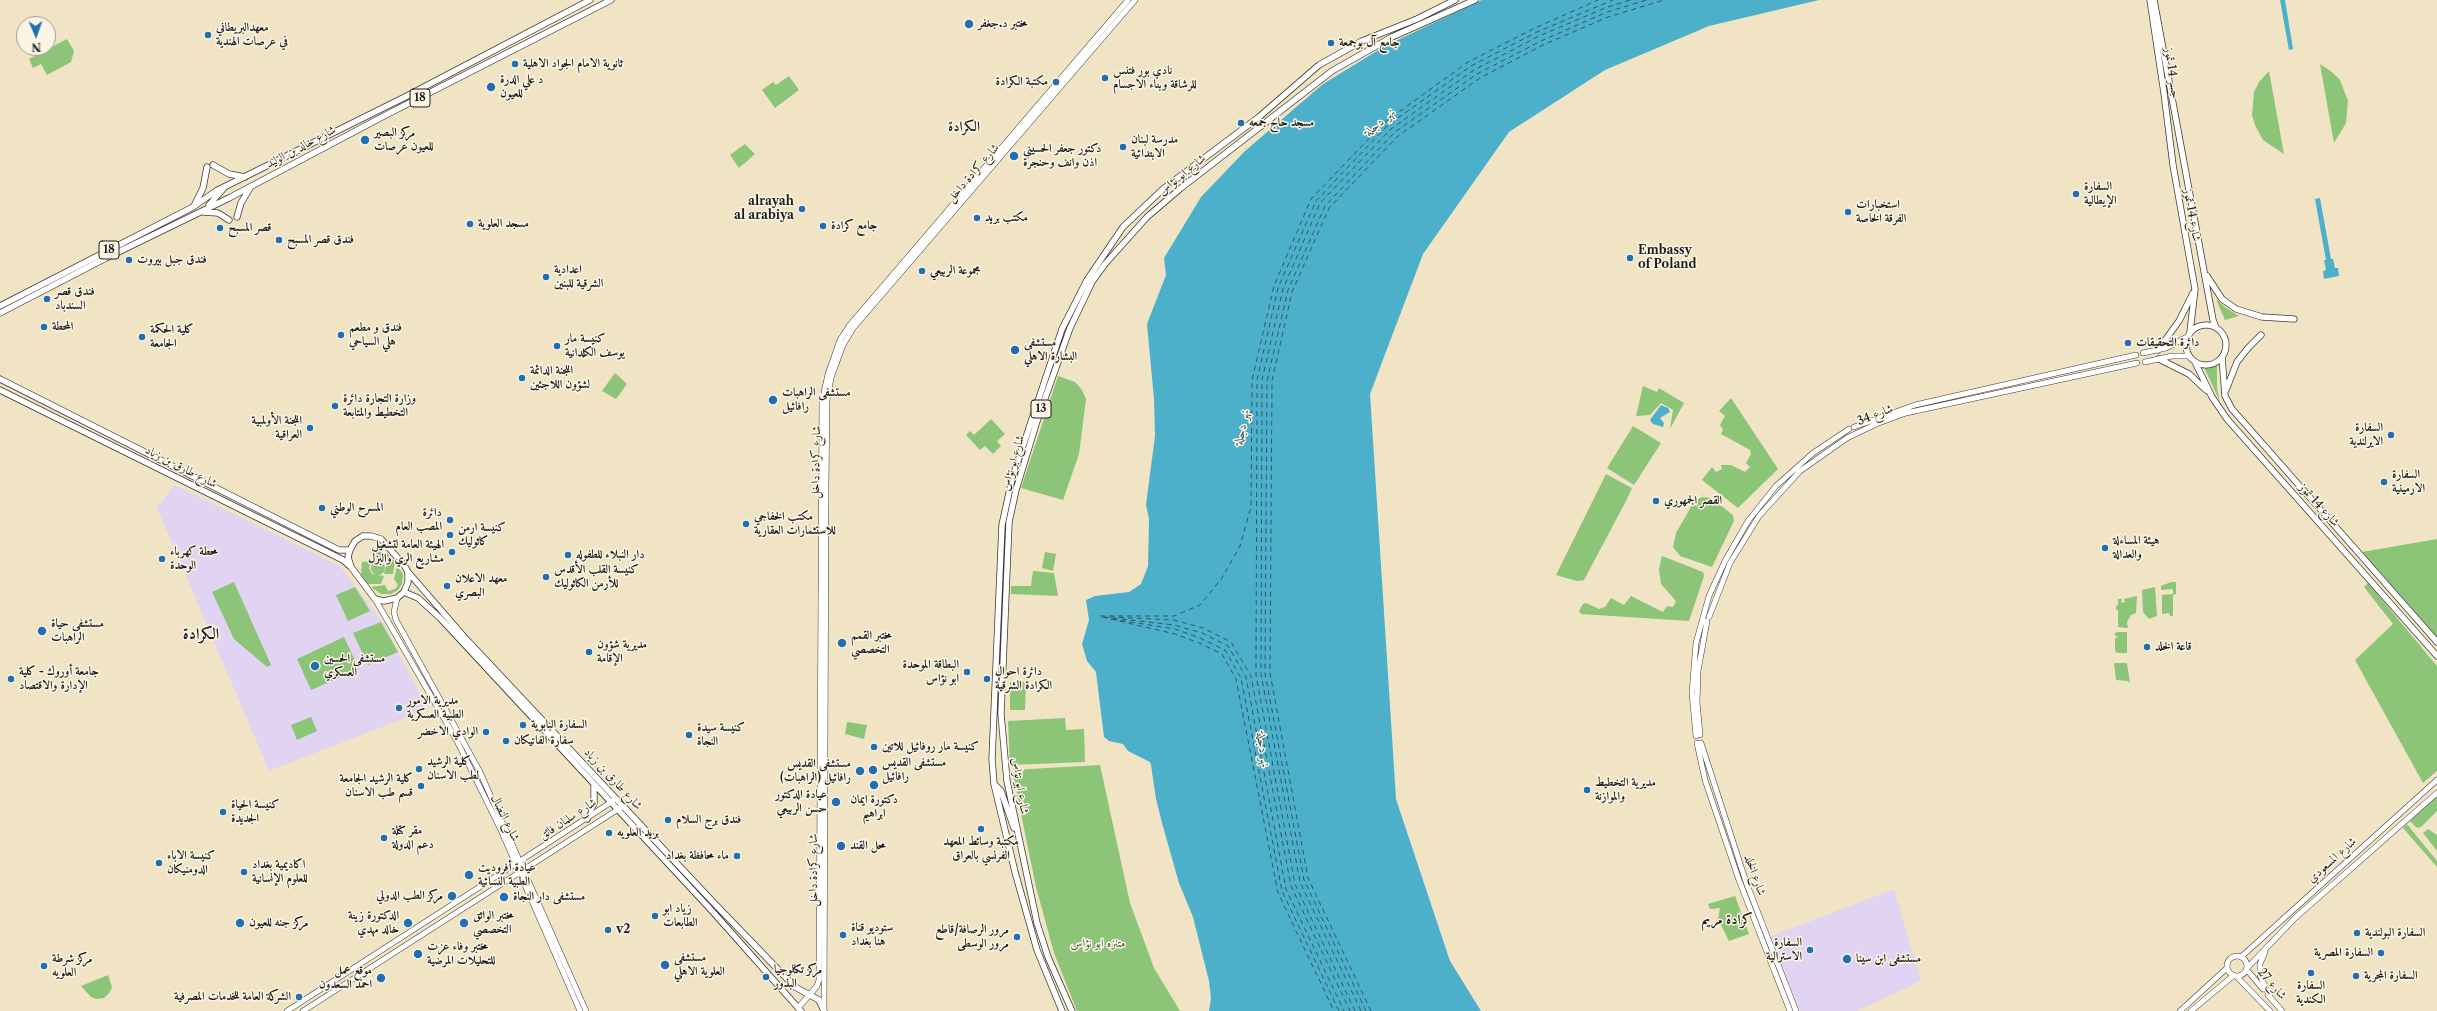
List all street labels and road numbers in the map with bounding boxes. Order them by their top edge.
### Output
street label: جسر 14 تموز [2161,46,2183,100]
road number: 18 [410,89,430,107]
street label: شارع خالد بن الوليد [264,123,338,171]
street label: شارع كرادة داخل [944,141,1002,205]
street label: شارع ابو نؤاس [1155,151,1209,199]
street label: شارع 14 تموز [2180,187,2204,243]
road number: 18 [99,241,119,259]
road number: 13 [1031,400,1051,418]
street label: شارع 34 [1855,401,1895,429]
street label: شارع كرادة داخل [808,425,824,499]
street label: شارع ابو نؤاس [998,434,1028,492]
street label: شارع طارق بن زياد [143,443,219,491]
street label: شارع 14 تموز [2296,480,2342,530]
street label: شارع طارق بن زياد [581,745,645,813]
street label: شارع ابو نؤاس [1008,757,1032,815]
street label: شارع النضال [488,792,522,844]
street label: شارع سلمان فائق [537,795,599,843]
street label: شارع كرادة داخل [807,834,821,906]
street label: شارع المسعودي [2305,834,2359,886]
street label: شارع الخلد [1741,853,1769,897]
street label: شارع 27 [2254,965,2290,1003]

